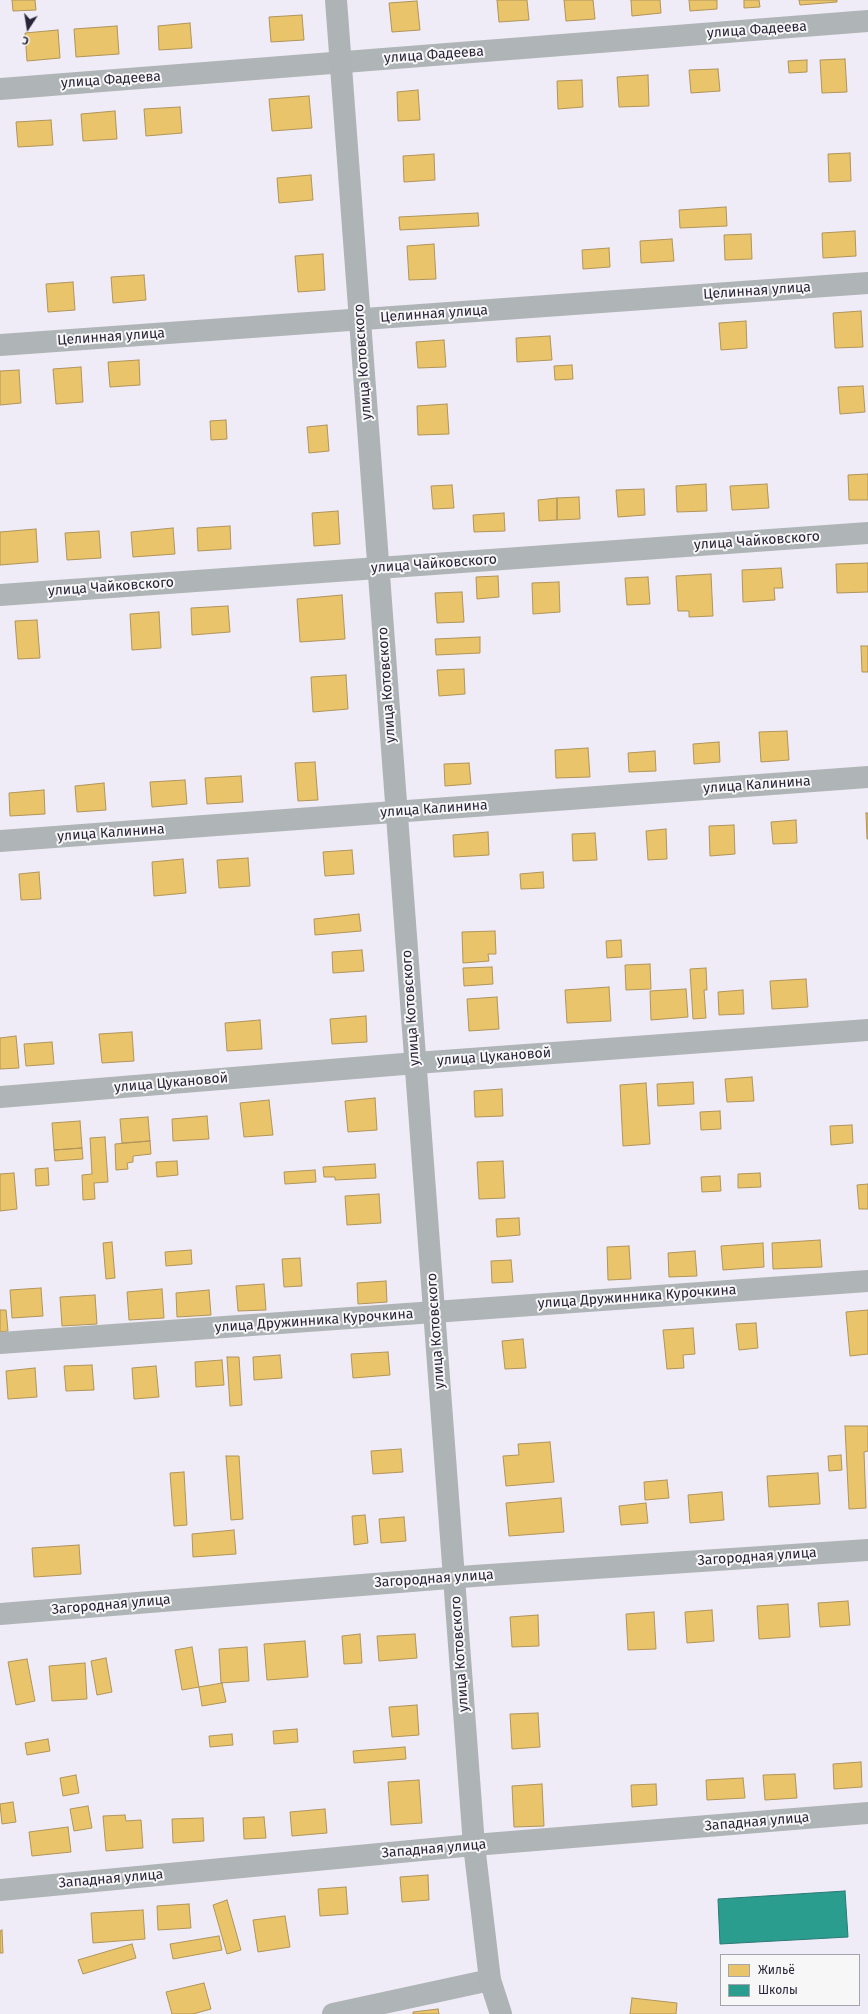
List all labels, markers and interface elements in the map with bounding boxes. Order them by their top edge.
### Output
north arrow [8,8,48,48]
street label: улица Фадеева [706,18,808,42]
text: С [21,33,30,47]
street label: улица Фадеева [383,43,485,67]
street label: улица Фадеева [60,68,162,92]
street label: Целинная улица [703,279,811,303]
street label: Целинная улица [380,302,488,326]
street label: улица Котовского [351,303,375,421]
street label: Целинная улица [57,325,165,349]
street label: улица Чайковского [693,528,821,554]
street label: улица Чайковского [370,551,498,577]
street label: улица Чайковского [47,574,175,600]
street label: улица Котовского [375,626,399,744]
street label: улица Калинина [703,773,811,797]
street label: улица Калинина [380,797,488,821]
street label: улица Калинина [57,821,165,845]
street label: улица Котовского [399,949,423,1067]
street label: улица Цукановой [436,1045,552,1069]
street label: улица Цукановой [113,1070,229,1096]
street label: улица Котовского [424,1272,448,1390]
street label: улица Дружинника Курочкина [537,1282,737,1312]
street label: улица Дружинника Курочкина [214,1306,414,1336]
street label: Загородная улица [697,1544,817,1570]
street label: Загородная улица [374,1566,494,1592]
street label: Загородная улица [51,1591,171,1619]
street label: улица Котовского [448,1595,472,1713]
street label: Западная улица [704,1809,810,1835]
street label: Западная улица [381,1836,487,1862]
street label: Западная улица [58,1866,164,1892]
legend [720,1954,860,2006]
text: Жильё [758,1963,795,1977]
text: Школы [758,1983,798,1997]

